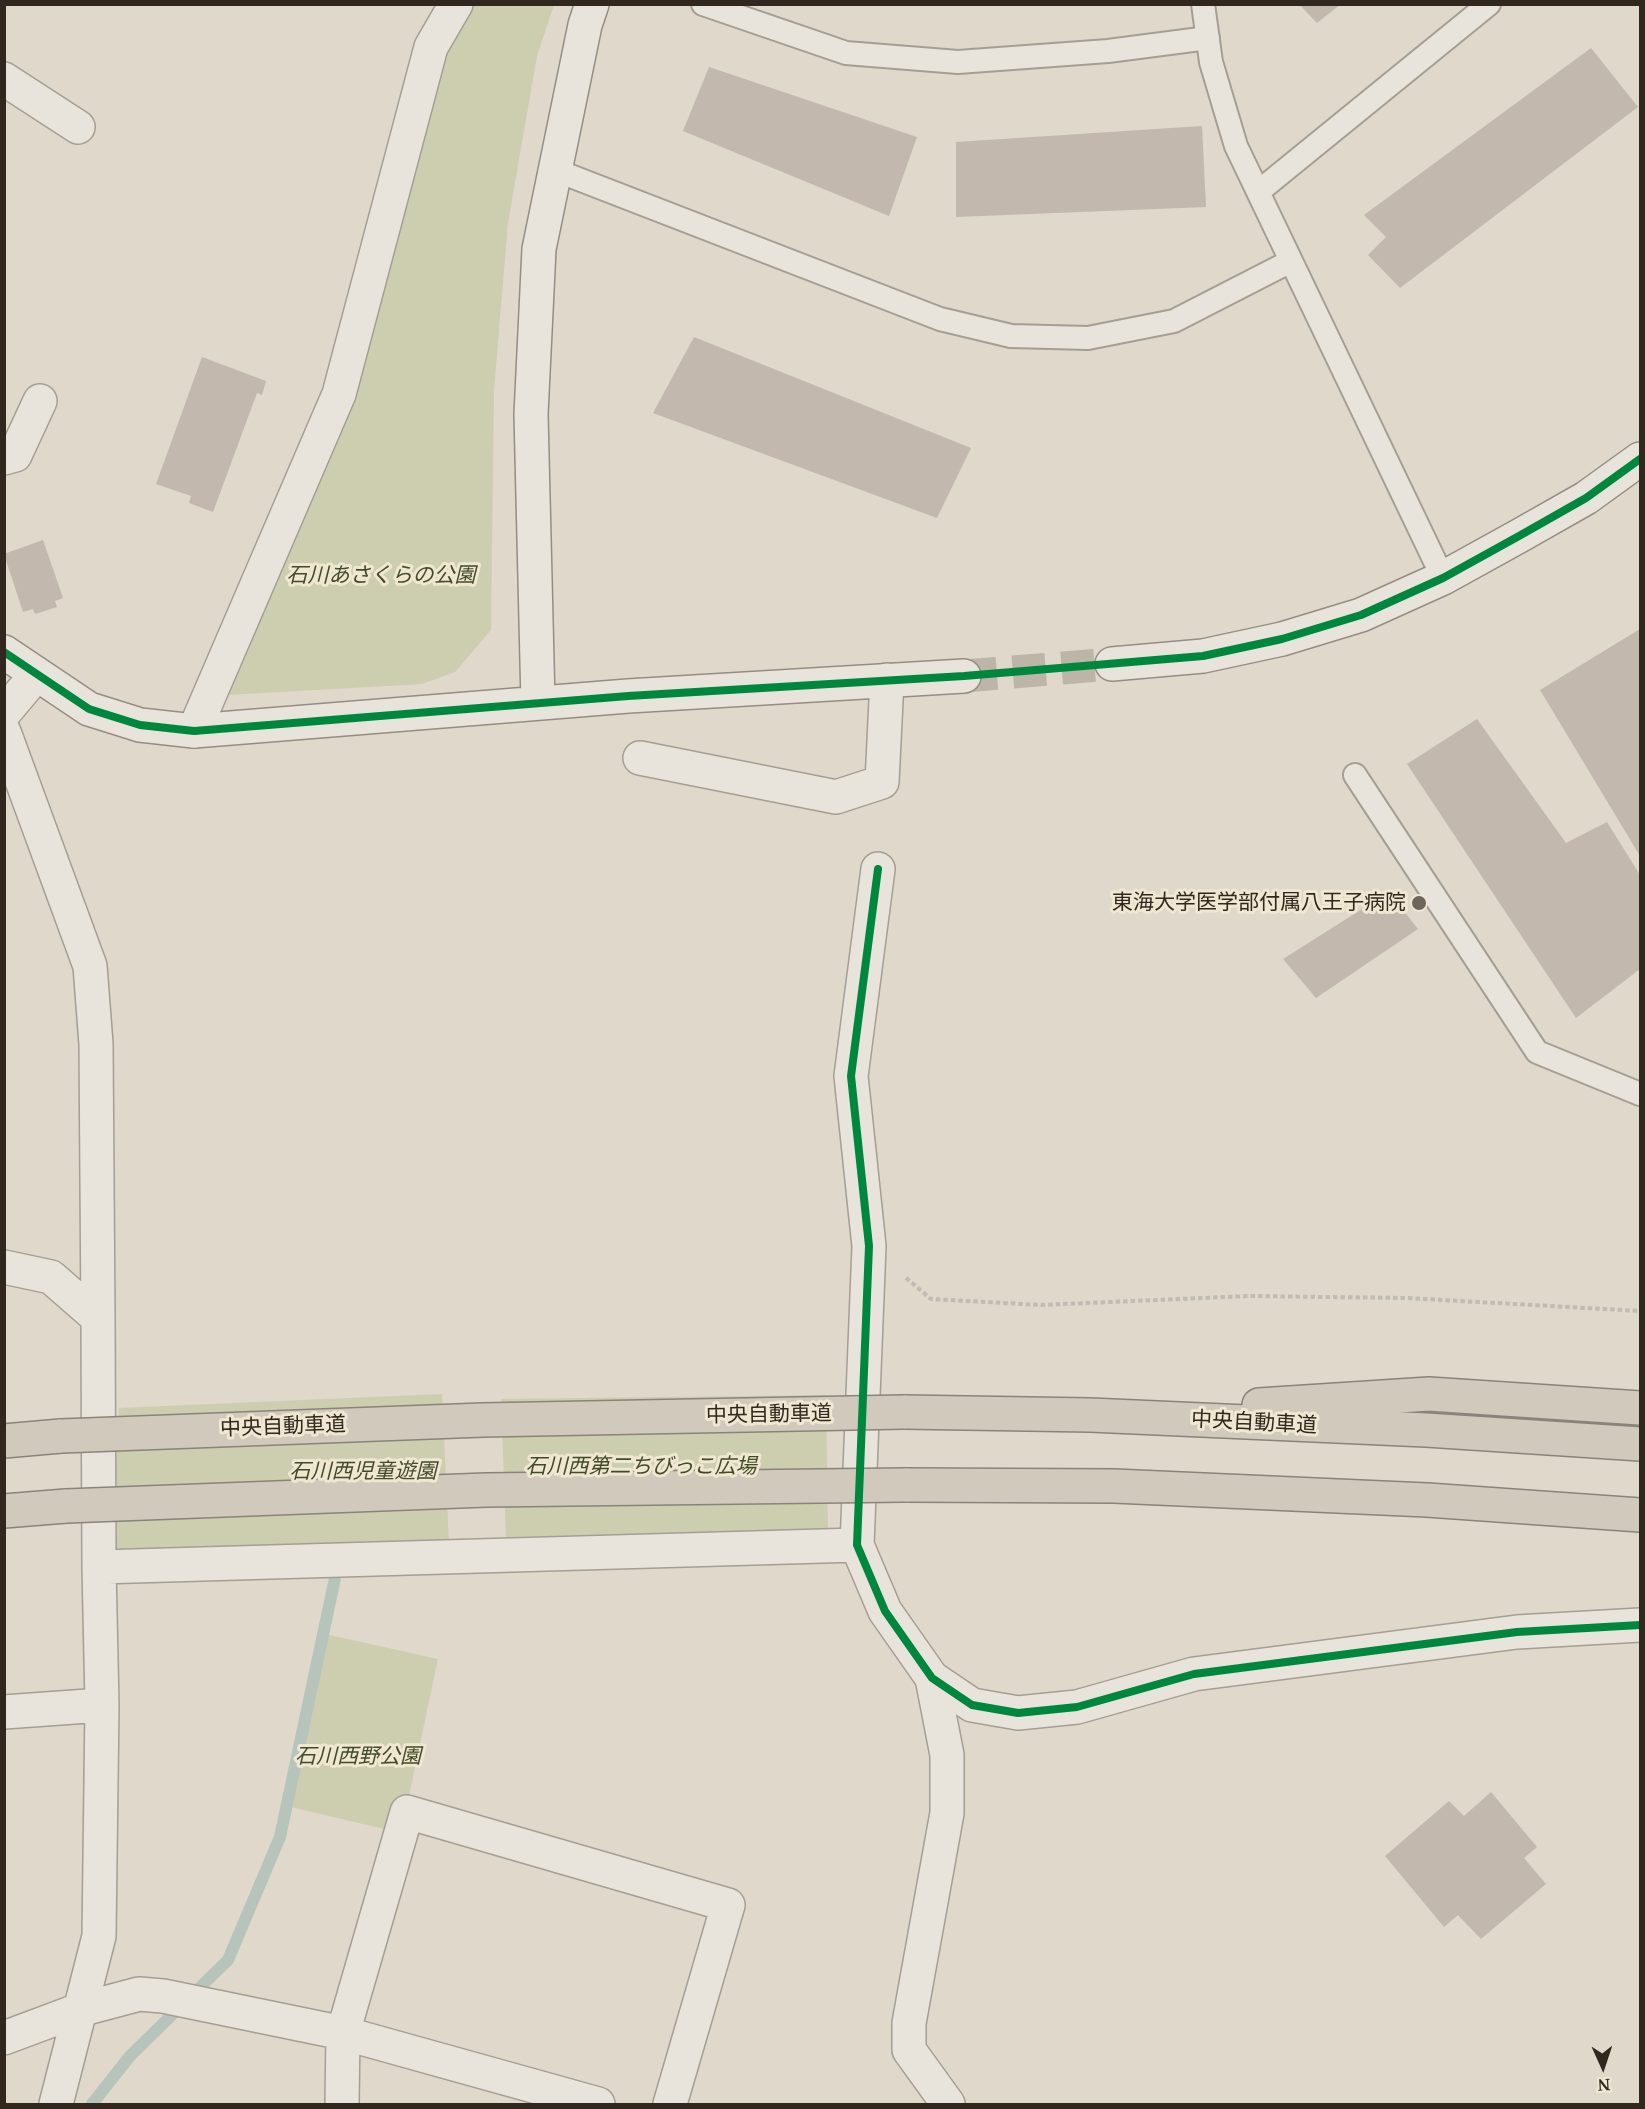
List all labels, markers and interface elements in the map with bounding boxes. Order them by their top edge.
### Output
park label: 石川あさくらの公園 [287,563,475,589]
place label: 東海大学医学部付属八王子病院 [1112,890,1406,916]
marker: 東海大学医学部付属八王子病院 [1410,894,1428,912]
street label: 中央自動車道 [706,1401,832,1429]
street label: 中央自動車道 [1190,1407,1318,1439]
street label: 中央自動車道 [220,1412,346,1442]
park label: 石川西第二ちびっこ広場 [526,1454,756,1480]
park label: 石川西児童遊園 [290,1459,436,1485]
park label: 石川西野公園 [295,1744,421,1770]
north arrow [1573,2037,1633,2097]
text: N [1597,2074,1611,2096]

